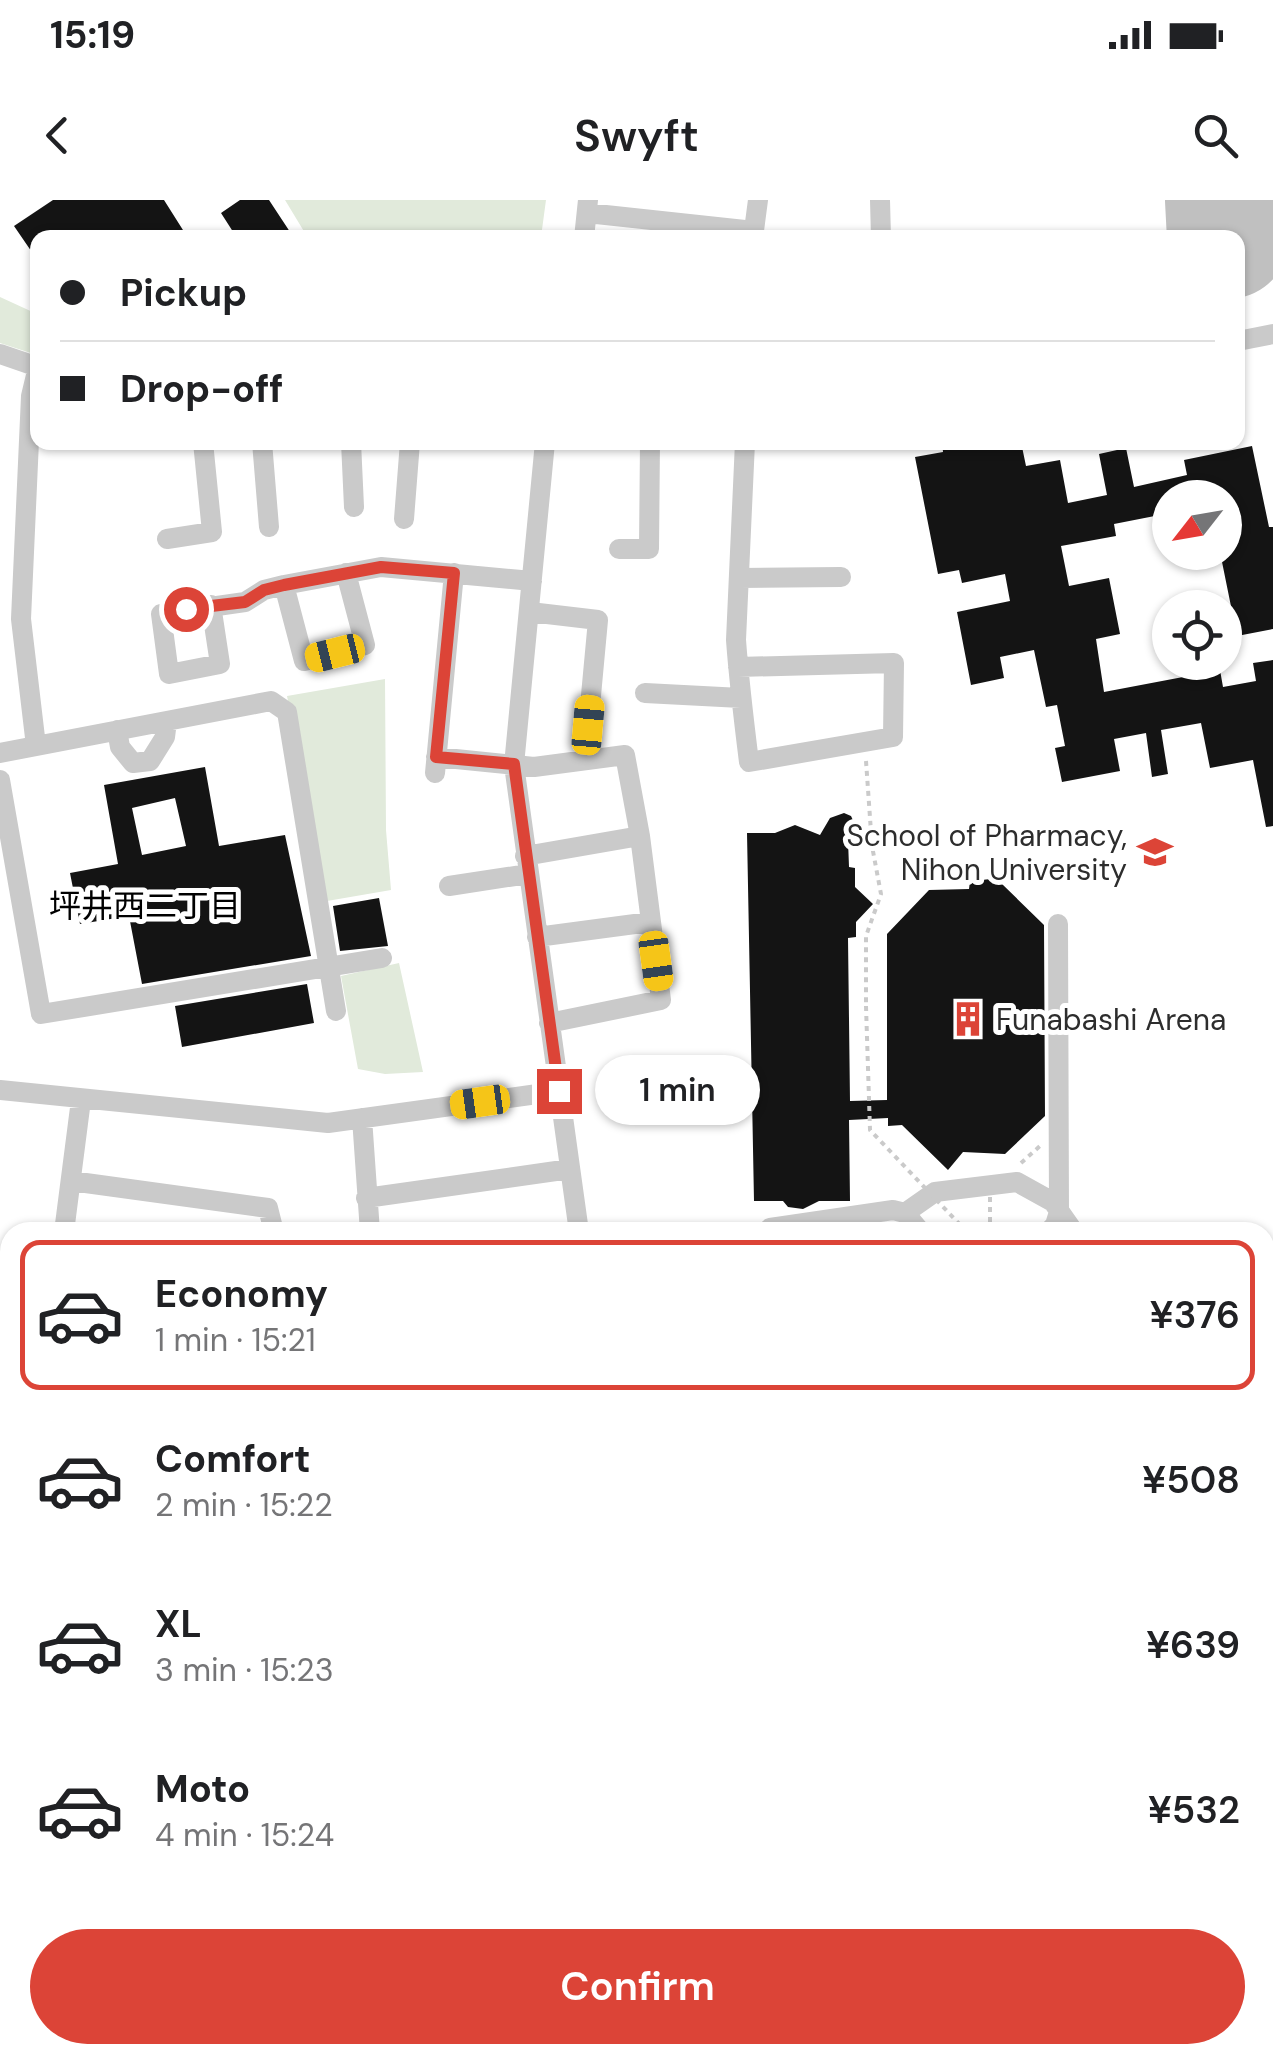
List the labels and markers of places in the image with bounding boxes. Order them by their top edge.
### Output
place label: School of Pharmacy, Nihon University [846,816,1127,889]
school or university icon: School of Pharmacy, Nihon University [1136,833,1174,871]
building icon: Funabashi Arena [949,1000,987,1038]
place label: Funabashi Arena [996,1000,1226,1039]

